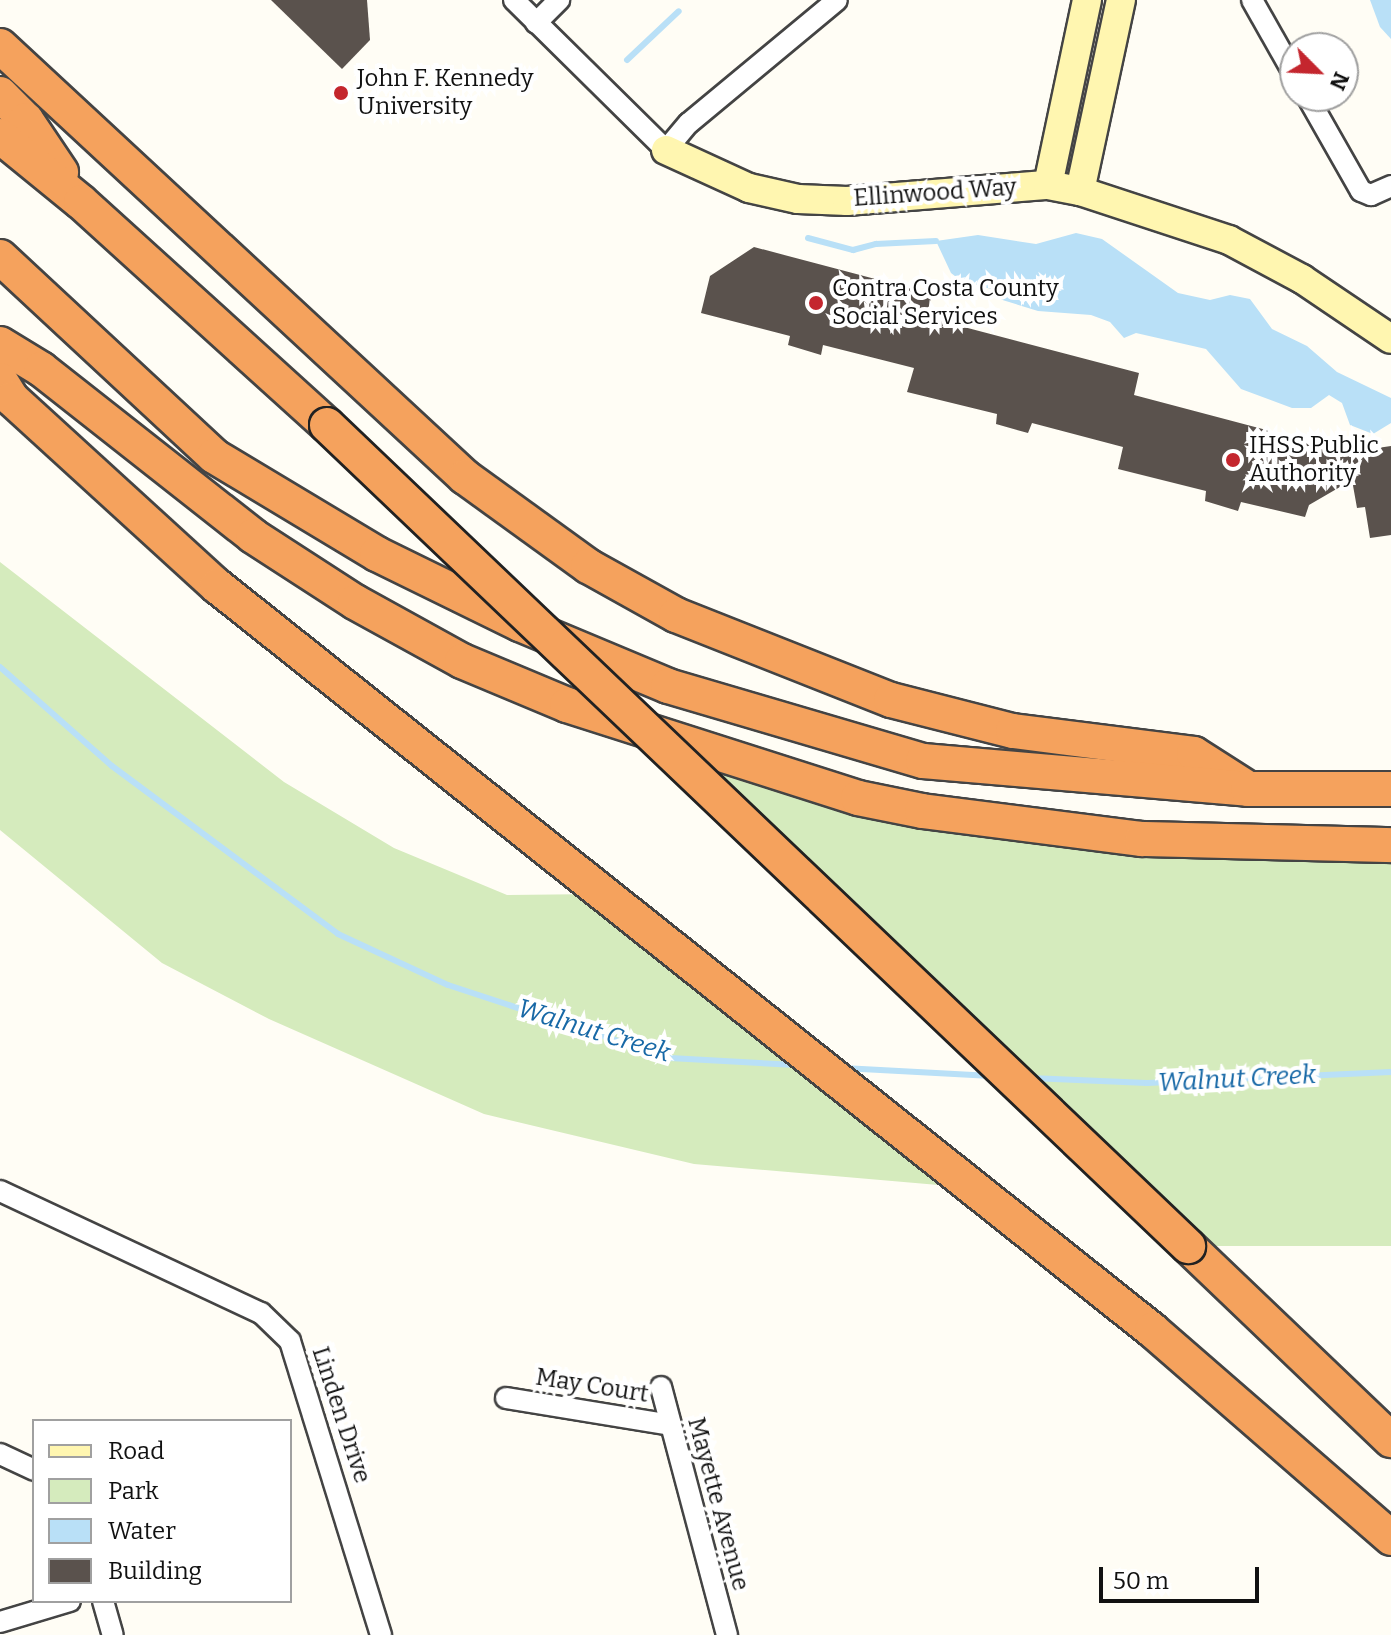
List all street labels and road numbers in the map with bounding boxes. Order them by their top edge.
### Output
street label: Ellinwood Way [852,173,1018,213]
street label: Linden Drive [305,1343,377,1487]
street label: May Court [534,1363,650,1409]
street label: Mayette Avenue [681,1414,755,1594]

